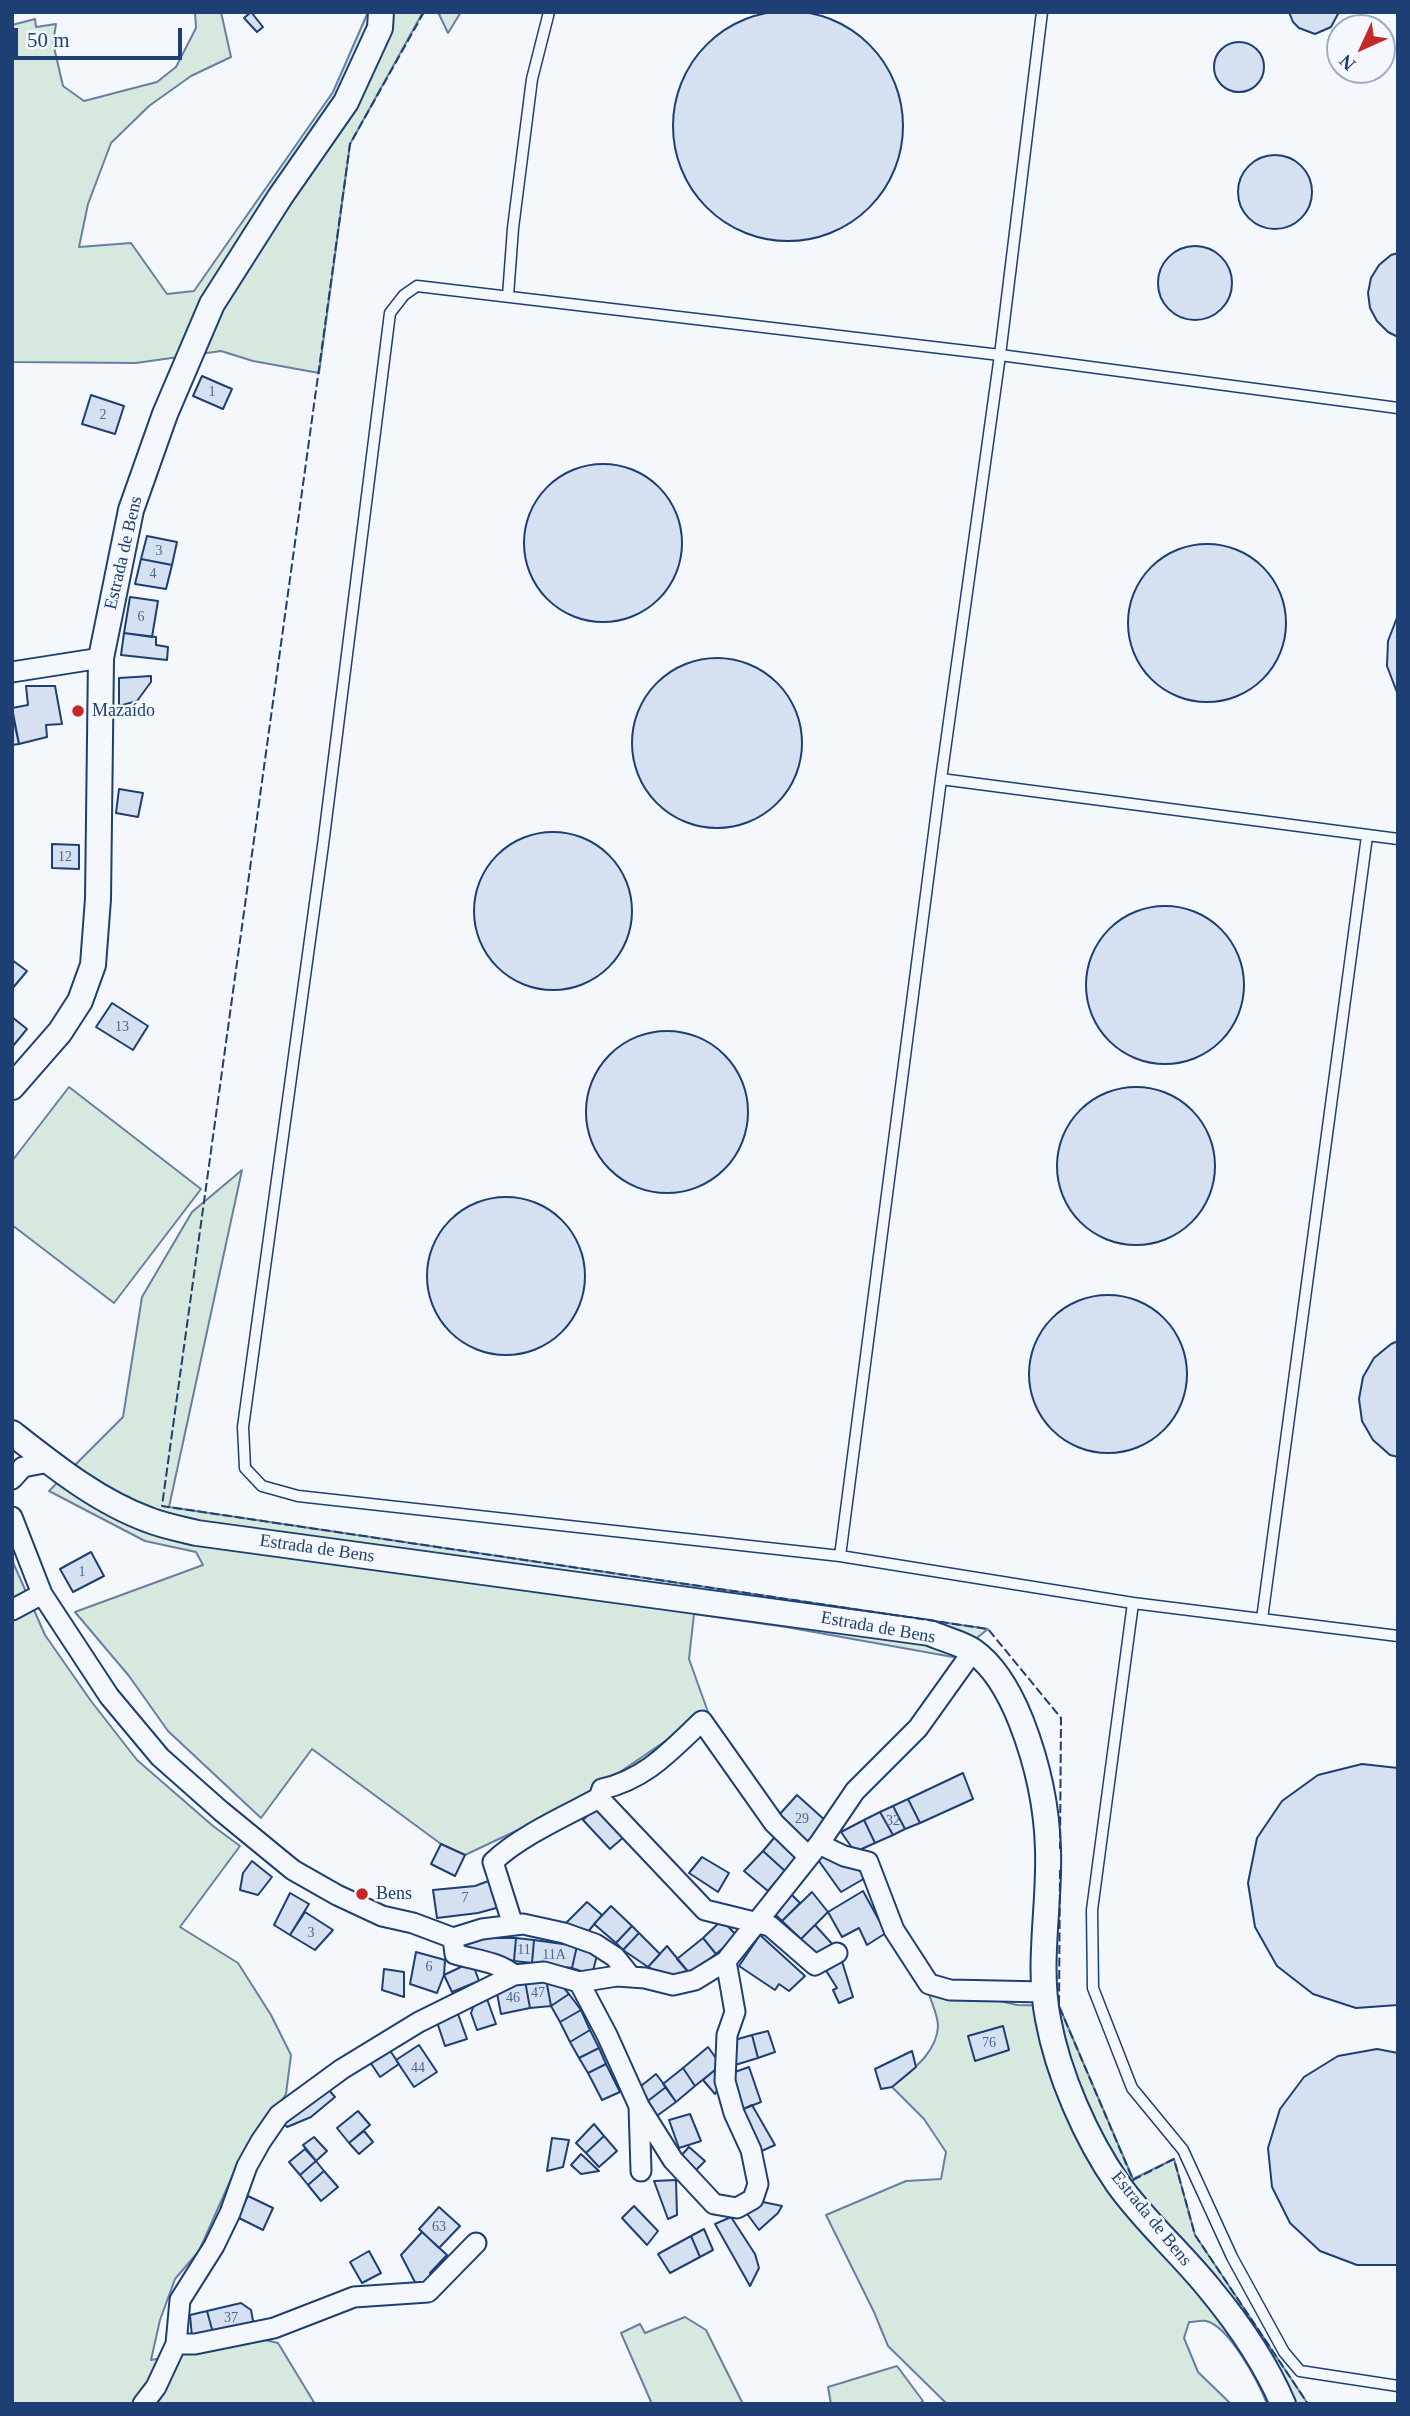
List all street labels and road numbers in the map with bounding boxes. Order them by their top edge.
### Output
street label: Estrada de Bens [100,494,148,612]
street label: Estrada de Bens [258,1530,376,1568]
street label: Estrada de Bens [819,1607,937,1649]
street label: Estrada de Bens [1106,2167,1196,2271]

